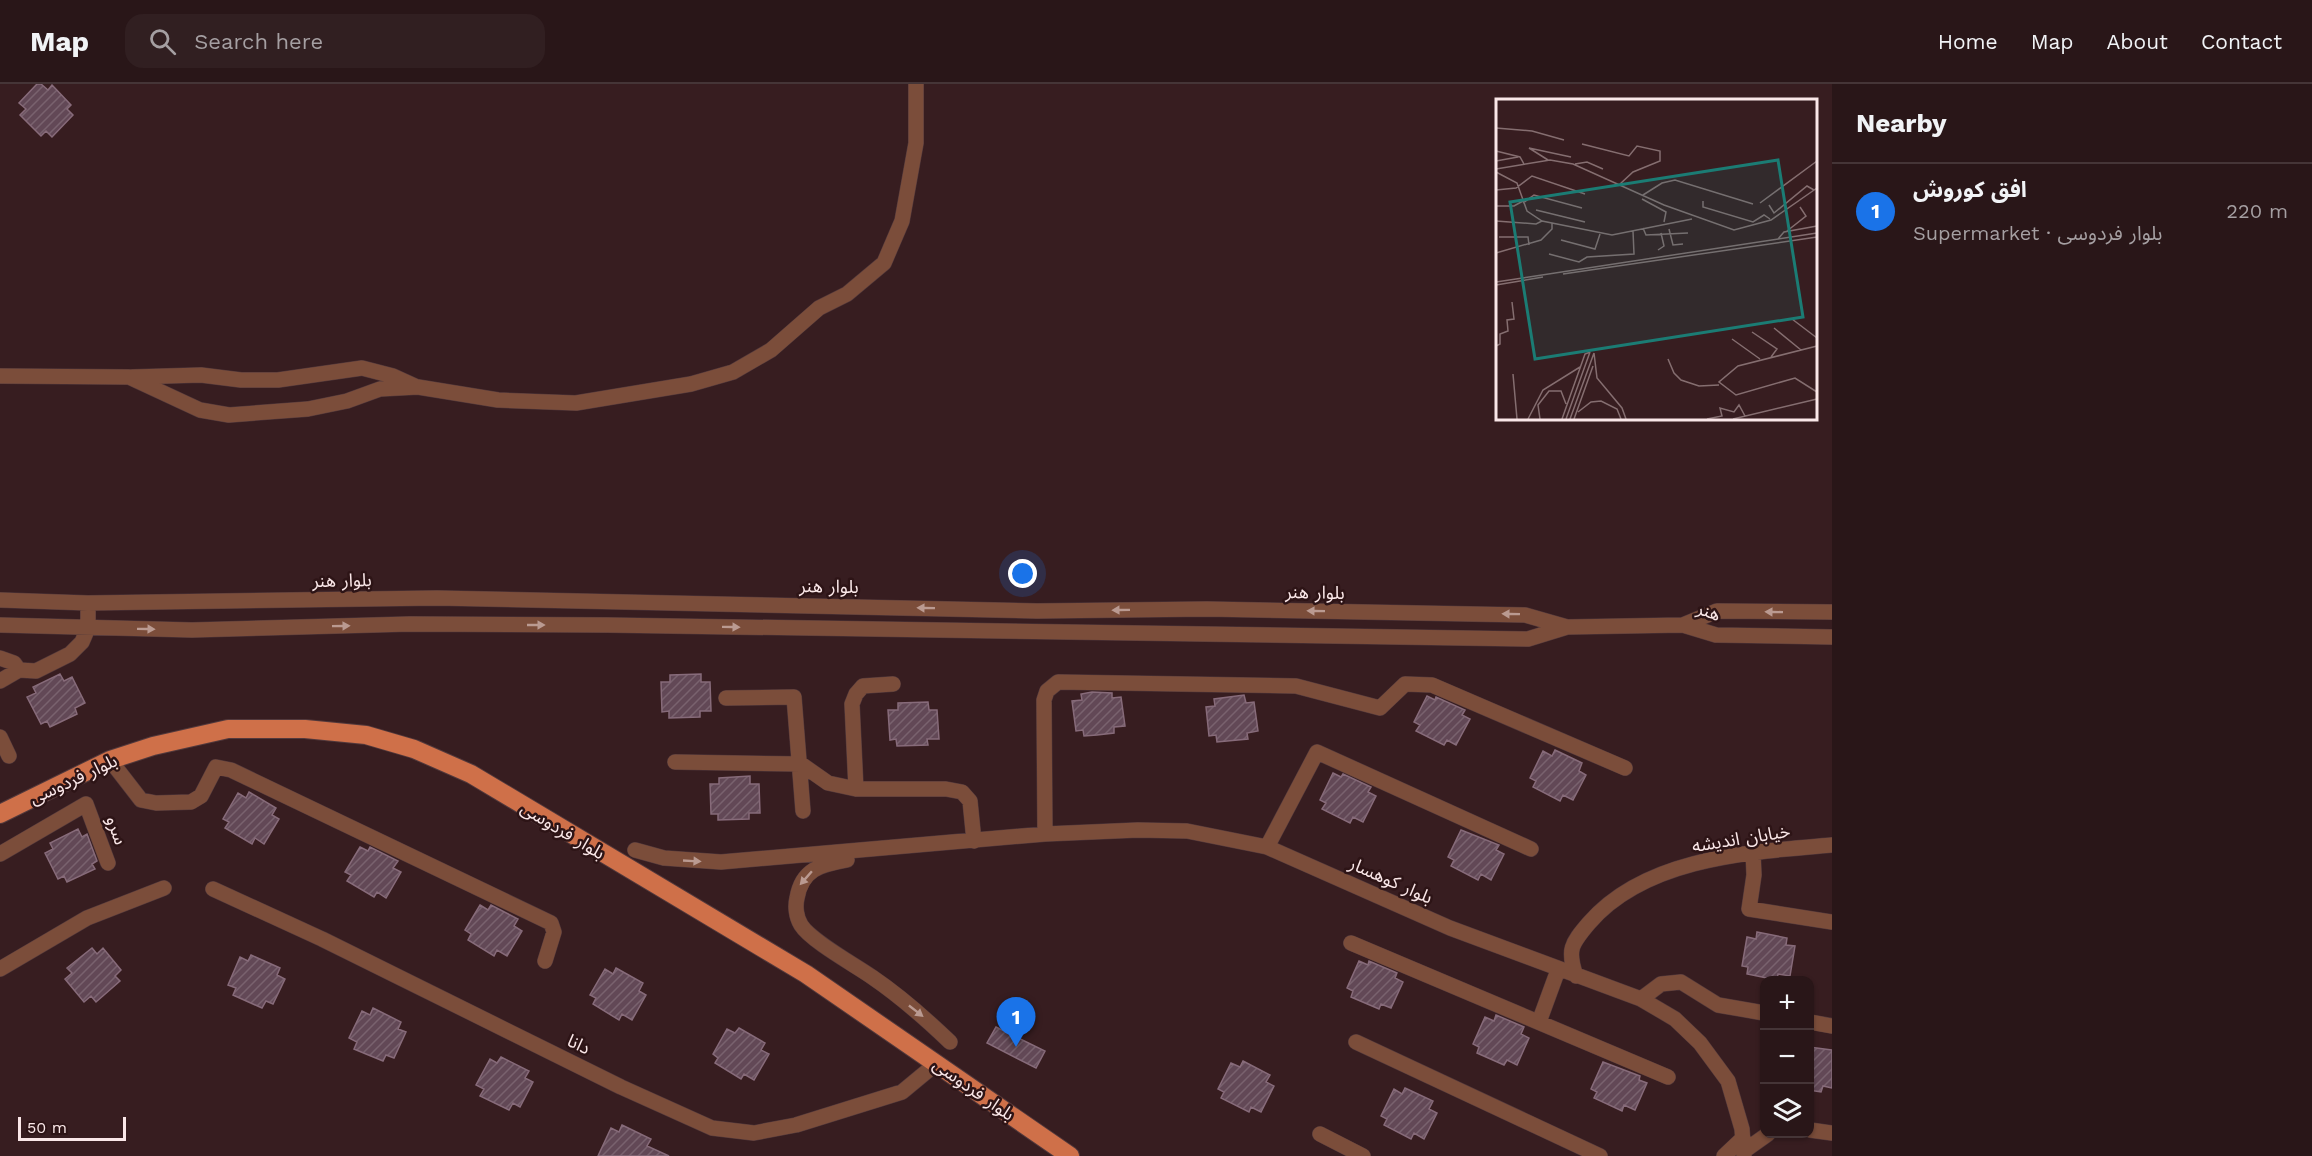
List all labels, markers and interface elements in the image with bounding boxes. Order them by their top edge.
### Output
search box [125,14,545,68]
text: Map [30,25,89,58]
icon: search [146,25,179,58]
text: Search here [194,29,323,54]
text: Home [1938,29,1998,54]
text: Map [2031,29,2074,54]
text: About [2107,29,2168,54]
text: Contact [2201,29,2282,54]
inset map [1496,99,1817,420]
text: Nearby [1856,108,1947,138]
text: افق کوروش [1913,177,2027,202]
text: 1 [1871,199,1880,223]
text: 220 m [2226,199,2288,223]
text: Supermarket · بلوار فردوسی [1913,221,2163,245]
your location [1008,559,1037,588]
street label: بلوار هنر [311,569,372,592]
street label: بلوار هنر [798,575,859,598]
street label: بلوار هنر [1284,581,1345,604]
street label: هنر [1693,597,1724,626]
one-way arrow [916,603,935,613]
one-way arrow [1111,605,1130,615]
one-way arrow [1306,606,1325,616]
one-way arrow [1764,607,1783,616]
one-way arrow [1501,610,1520,619]
one-way arrow [527,620,546,630]
one-way arrow [332,621,351,631]
one-way arrow [722,622,741,632]
one-way arrow [137,624,156,634]
street label: بلوار فردوسی [26,750,121,809]
street label: بلوار فردوسی [517,797,609,864]
street label: سرو [101,813,132,848]
street label: خیابان اندیشه [1690,820,1792,857]
street label: بلوار کوهسار [1345,852,1436,909]
one-way arrow [683,856,702,865]
one-way arrow [799,870,812,886]
map controls [1760,976,1814,1138]
button: + [1760,976,1814,1030]
pin: 1 [996,998,1036,1047]
one-way arrow [908,1005,924,1018]
street label: دانا [564,1030,594,1058]
button: − [1760,1030,1814,1084]
street label: بلوار فردوسی [929,1053,1019,1125]
button: layers [1760,1084,1814,1138]
scale bar [18,1114,126,1142]
text: 50 m [27,1118,67,1137]

